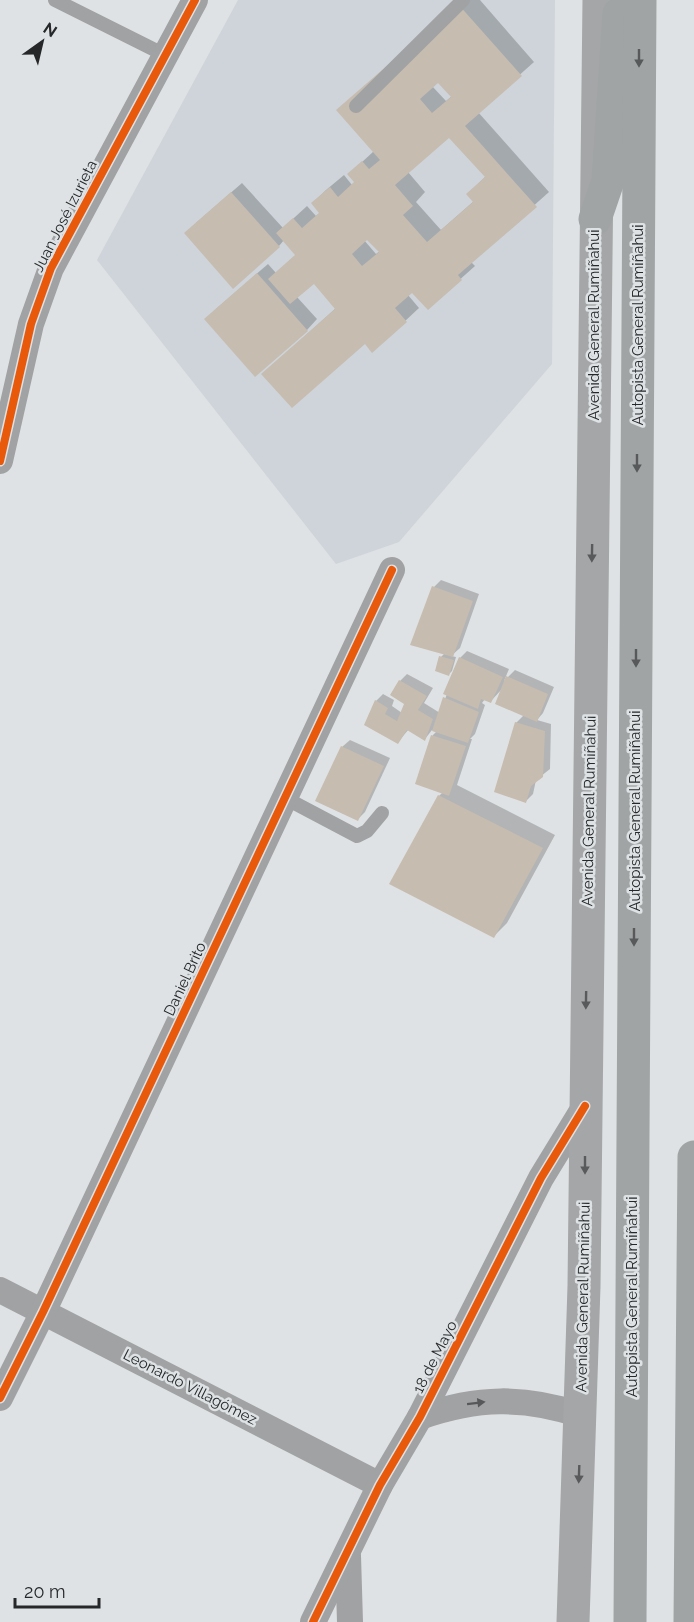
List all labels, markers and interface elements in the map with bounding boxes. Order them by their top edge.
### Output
north arrow [12,12,72,72]
text: N [40,19,60,41]
one-way arrow [634,49,644,68]
street label: Juan José Izurieta [29,157,101,275]
street label: Autopista General Rumiñahui [629,225,647,425]
street label: Avenida General Rumiñahui [585,230,603,420]
one-way arrow [632,454,642,473]
one-way arrow [587,543,597,562]
one-way arrow [631,649,641,668]
street label: Autopista General Rumiñahui [626,711,644,911]
street label: Avenida General Rumiñahui [578,715,600,907]
one-way arrow [629,928,639,947]
street label: Daniel Brito [160,939,210,1019]
one-way arrow [582,990,591,1009]
one-way arrow [580,1155,590,1174]
street label: Autopista General Rumiñahui [623,1197,641,1397]
street label: Avenida General Rumiñahui [572,1201,594,1393]
street label: 18 de Mayo [409,1318,461,1396]
street label: Leonardo Villagómez [120,1345,260,1429]
one-way arrow [467,1398,486,1408]
one-way arrow [574,1464,584,1483]
scale bar [15,1571,99,1609]
text: 20 m [24,1581,66,1602]

